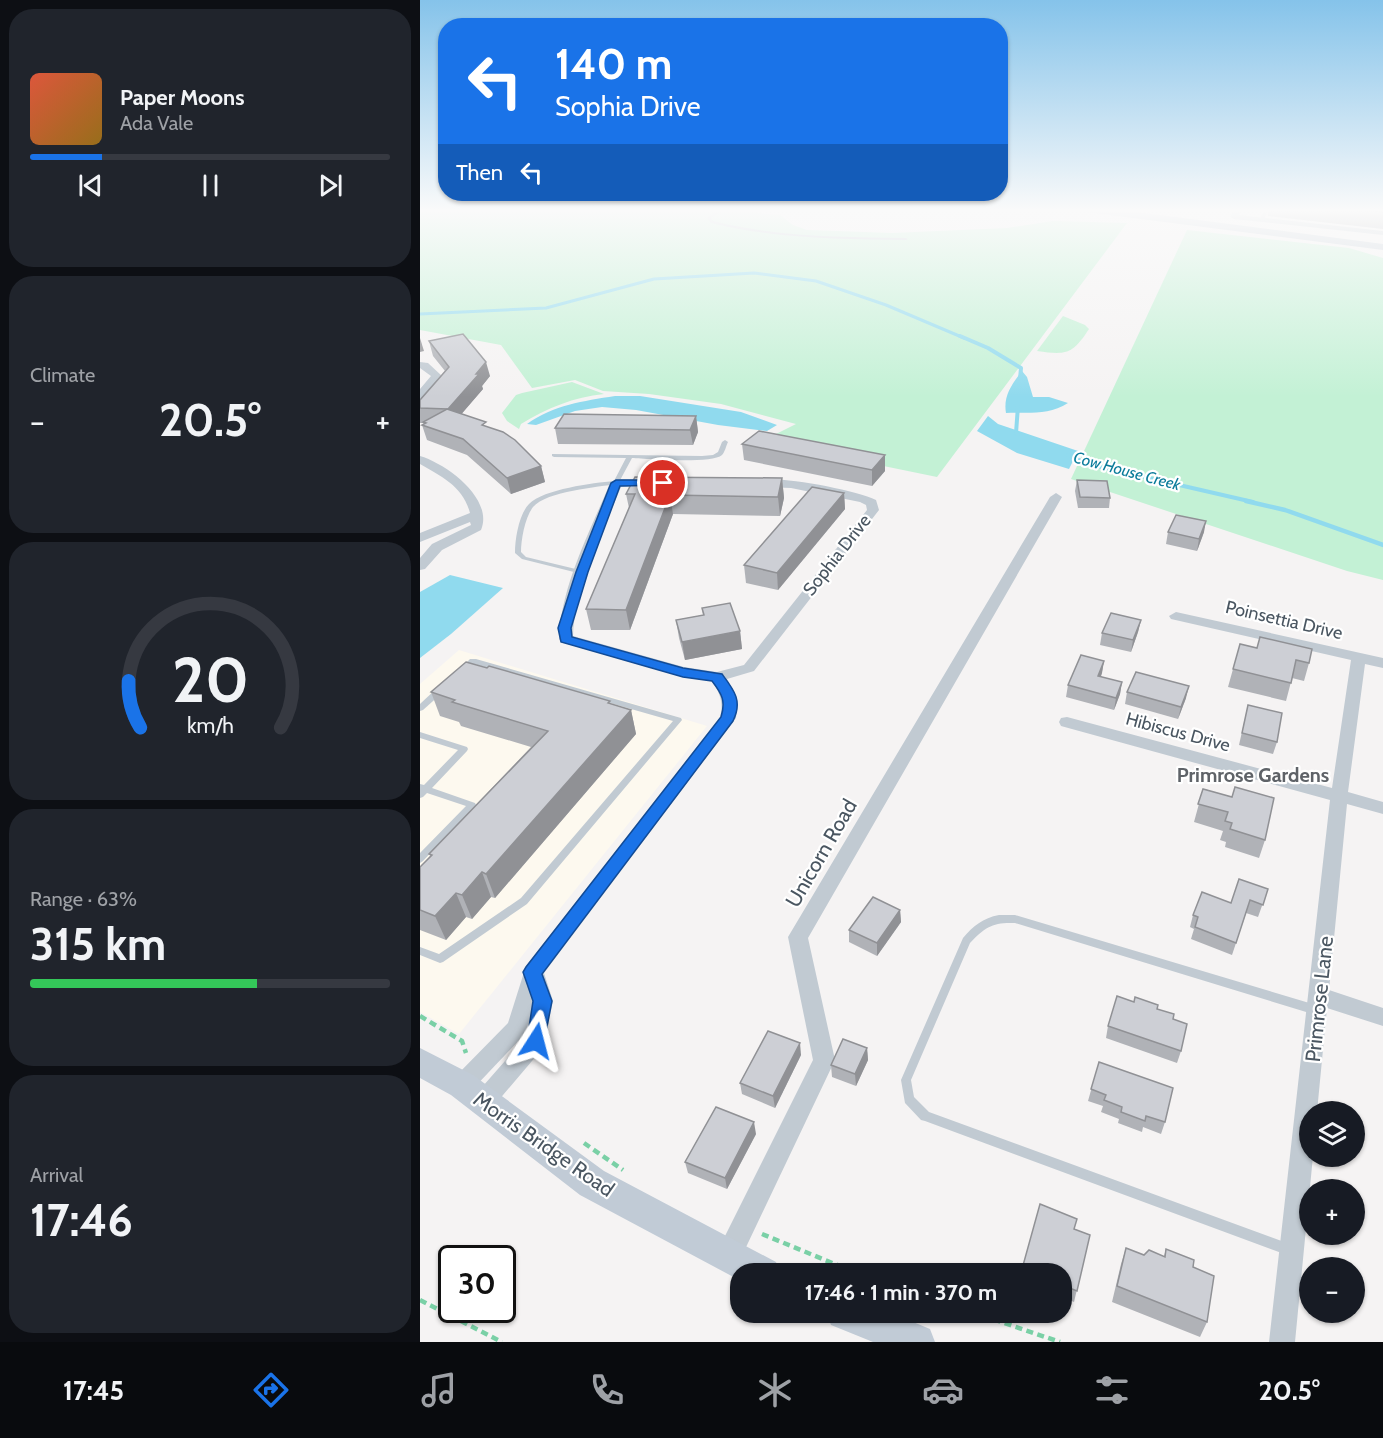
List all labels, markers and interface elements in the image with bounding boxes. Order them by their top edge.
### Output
text: 140 m [555,38,672,90]
icon: left [456,42,534,120]
text: Paper Moons [120,84,244,111]
text: Sophia Drive [555,90,701,123]
text: Ada Vale [120,111,193,135]
icon: left [515,156,548,189]
text: Then [456,159,503,186]
icon: previous [74,169,107,202]
icon: pause [194,169,227,202]
icon: next [314,169,347,202]
text: Climate [30,363,95,387]
text: 20.5° [159,393,261,447]
text: − [30,401,45,441]
text: + [375,401,390,441]
water label: Cow House Creek [1071,448,1184,495]
pin [637,457,688,508]
icon: arrive [646,466,679,499]
street label: Sophia Drive [798,510,876,600]
street label: Poinsettia Drive [1223,596,1345,644]
text: 20 [171,642,249,718]
street label: Hibiscus Drive [1123,708,1233,756]
text: km/h [187,712,233,738]
district label: Primrose Gardens [1177,763,1329,787]
street label: Unicorn Road [780,795,862,911]
text: Range · 63% [30,887,137,911]
text: 315 km [30,917,166,971]
street label: Primrose Lane [1300,935,1338,1063]
position arrow [504,1009,568,1073]
street label: Morris Bridge Road [469,1086,619,1202]
map controls [1299,1101,1365,1323]
button: layers [1299,1101,1365,1167]
text: Arrival [30,1163,83,1187]
button: + [1299,1179,1365,1245]
text: 17:46 [30,1193,133,1247]
speed limit sign: 30 [438,1245,516,1323]
button: − [1299,1257,1365,1323]
text: 17:46 · 1 min · 370 m [805,1279,997,1306]
icon: directions [250,1369,292,1411]
icon: music [418,1369,460,1411]
icon: phone [586,1369,628,1411]
icon: climate [754,1369,796,1411]
icon: car [922,1369,964,1411]
icon: filters [1091,1369,1133,1411]
text: 17:45 [63,1374,124,1407]
text: 20.5° [1259,1374,1320,1407]

